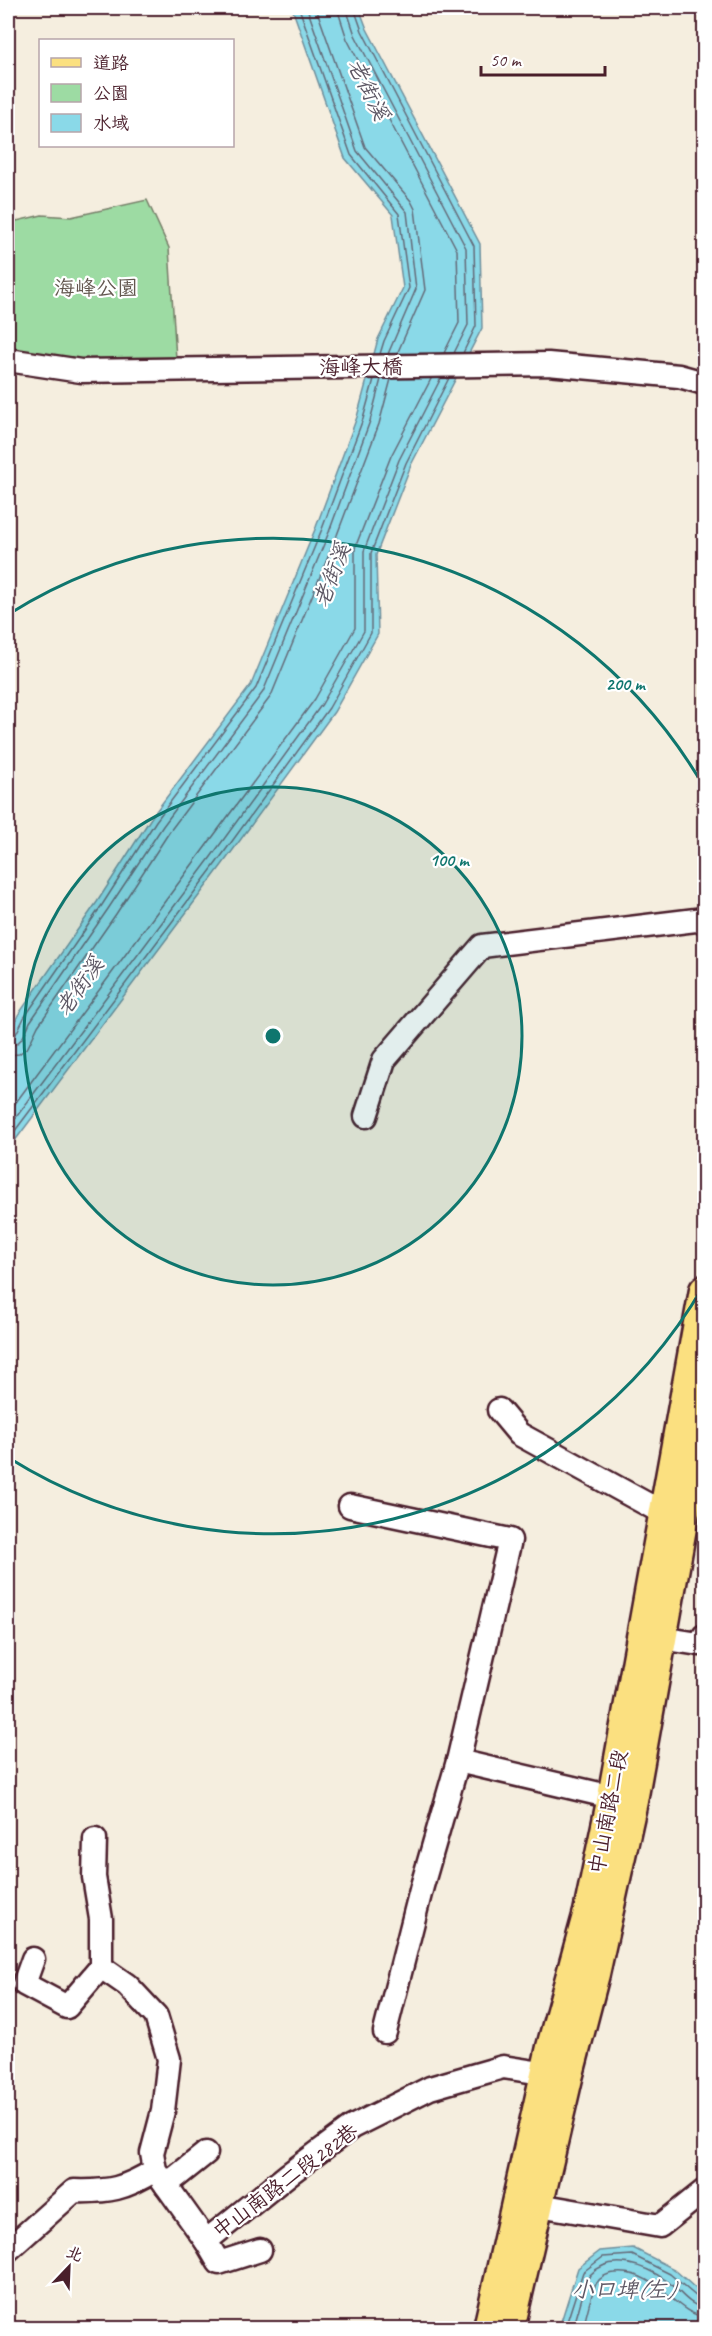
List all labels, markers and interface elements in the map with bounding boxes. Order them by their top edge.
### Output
legend [39,39,234,147]
scale bar [481,39,606,77]
text: 50 m [490,49,523,71]
text: 道路 [93,52,129,74]
water label: 老街溪 [341,54,396,126]
text: 公園 [93,82,129,104]
text: 水域 [93,112,129,134]
park label: 海峰公園 [54,275,138,301]
street label: 海峰大橋 [319,353,403,381]
water label: 老街溪 [307,539,357,611]
text: 200 m [606,673,646,695]
text: 100 m [430,849,470,871]
water label: 老街溪 [49,951,111,1022]
centre of rings [263,1026,283,1046]
street label: 中山南路二段 [583,1748,633,1876]
street label: 中山南路二段282巷 [207,2118,363,2244]
north arrow [39,2237,99,2297]
text: 北 [63,2242,86,2266]
water label: 小口埤(左) [572,2276,679,2304]

